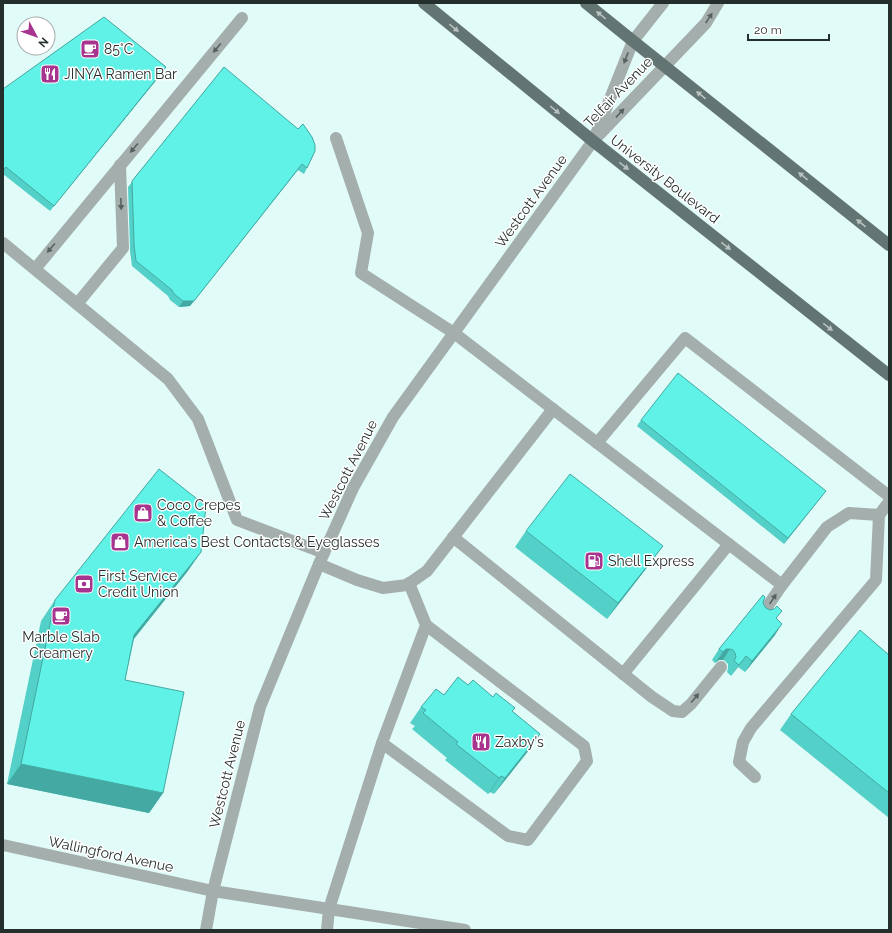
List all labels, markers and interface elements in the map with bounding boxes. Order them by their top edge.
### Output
one-way arrow [596,11,606,20]
one-way arrow [705,12,712,24]
north arrow [16,16,56,56]
scale bar [748,16,829,42]
one-way arrow [449,23,460,32]
text: 20 m [754,23,782,37]
text: N [36,35,51,50]
cafe icon: 85°C [79,38,101,60]
place label: 85°C [104,41,134,57]
one-way arrow [212,42,221,53]
one-way arrow [623,53,629,65]
street label: Telfair Avenue [581,54,655,130]
restaurant icon: JINYA Ramen Bar [39,63,61,85]
place label: JINYA Ramen Bar [64,66,177,82]
one-way arrow [696,91,707,99]
one-way arrow [549,106,560,114]
one-way arrow [615,108,625,118]
street label: University Boulevard [607,132,723,226]
one-way arrow [130,143,139,153]
street label: Westcott Avenue [492,151,570,251]
one-way arrow [618,161,629,170]
one-way arrow [797,172,808,180]
one-way arrow [118,198,125,210]
one-way arrow [856,218,867,227]
one-way arrow [720,242,731,251]
one-way arrow [47,243,56,254]
one-way arrow [822,323,833,331]
street label: Westcott Avenue [316,417,380,523]
place label: Coco Crepes & Coffee [157,497,241,529]
shop icon: Coco Crepes & Coffee [132,502,154,524]
shop icon: America's Best Contacts & Eyeglasses [109,531,131,553]
place label: America's Best Contacts & Eyeglasses [134,534,380,550]
fuel station icon: Shell Express [583,550,605,572]
place label: Shell Express [608,553,695,569]
place label: First Service Credit Union [98,568,179,600]
bank icon: First Service Credit Union [73,573,95,595]
one-way arrow [769,594,777,604]
cafe icon: Marble Slab Creamery [50,605,72,627]
place label: Marble Slab Creamery [22,629,100,661]
one-way arrow [691,693,700,704]
street label: Westcott Avenue [206,718,248,830]
restaurant icon: Zaxby's [470,731,492,753]
place label: Zaxby's [495,734,544,750]
street label: Wallingford Avenue [47,833,175,875]

